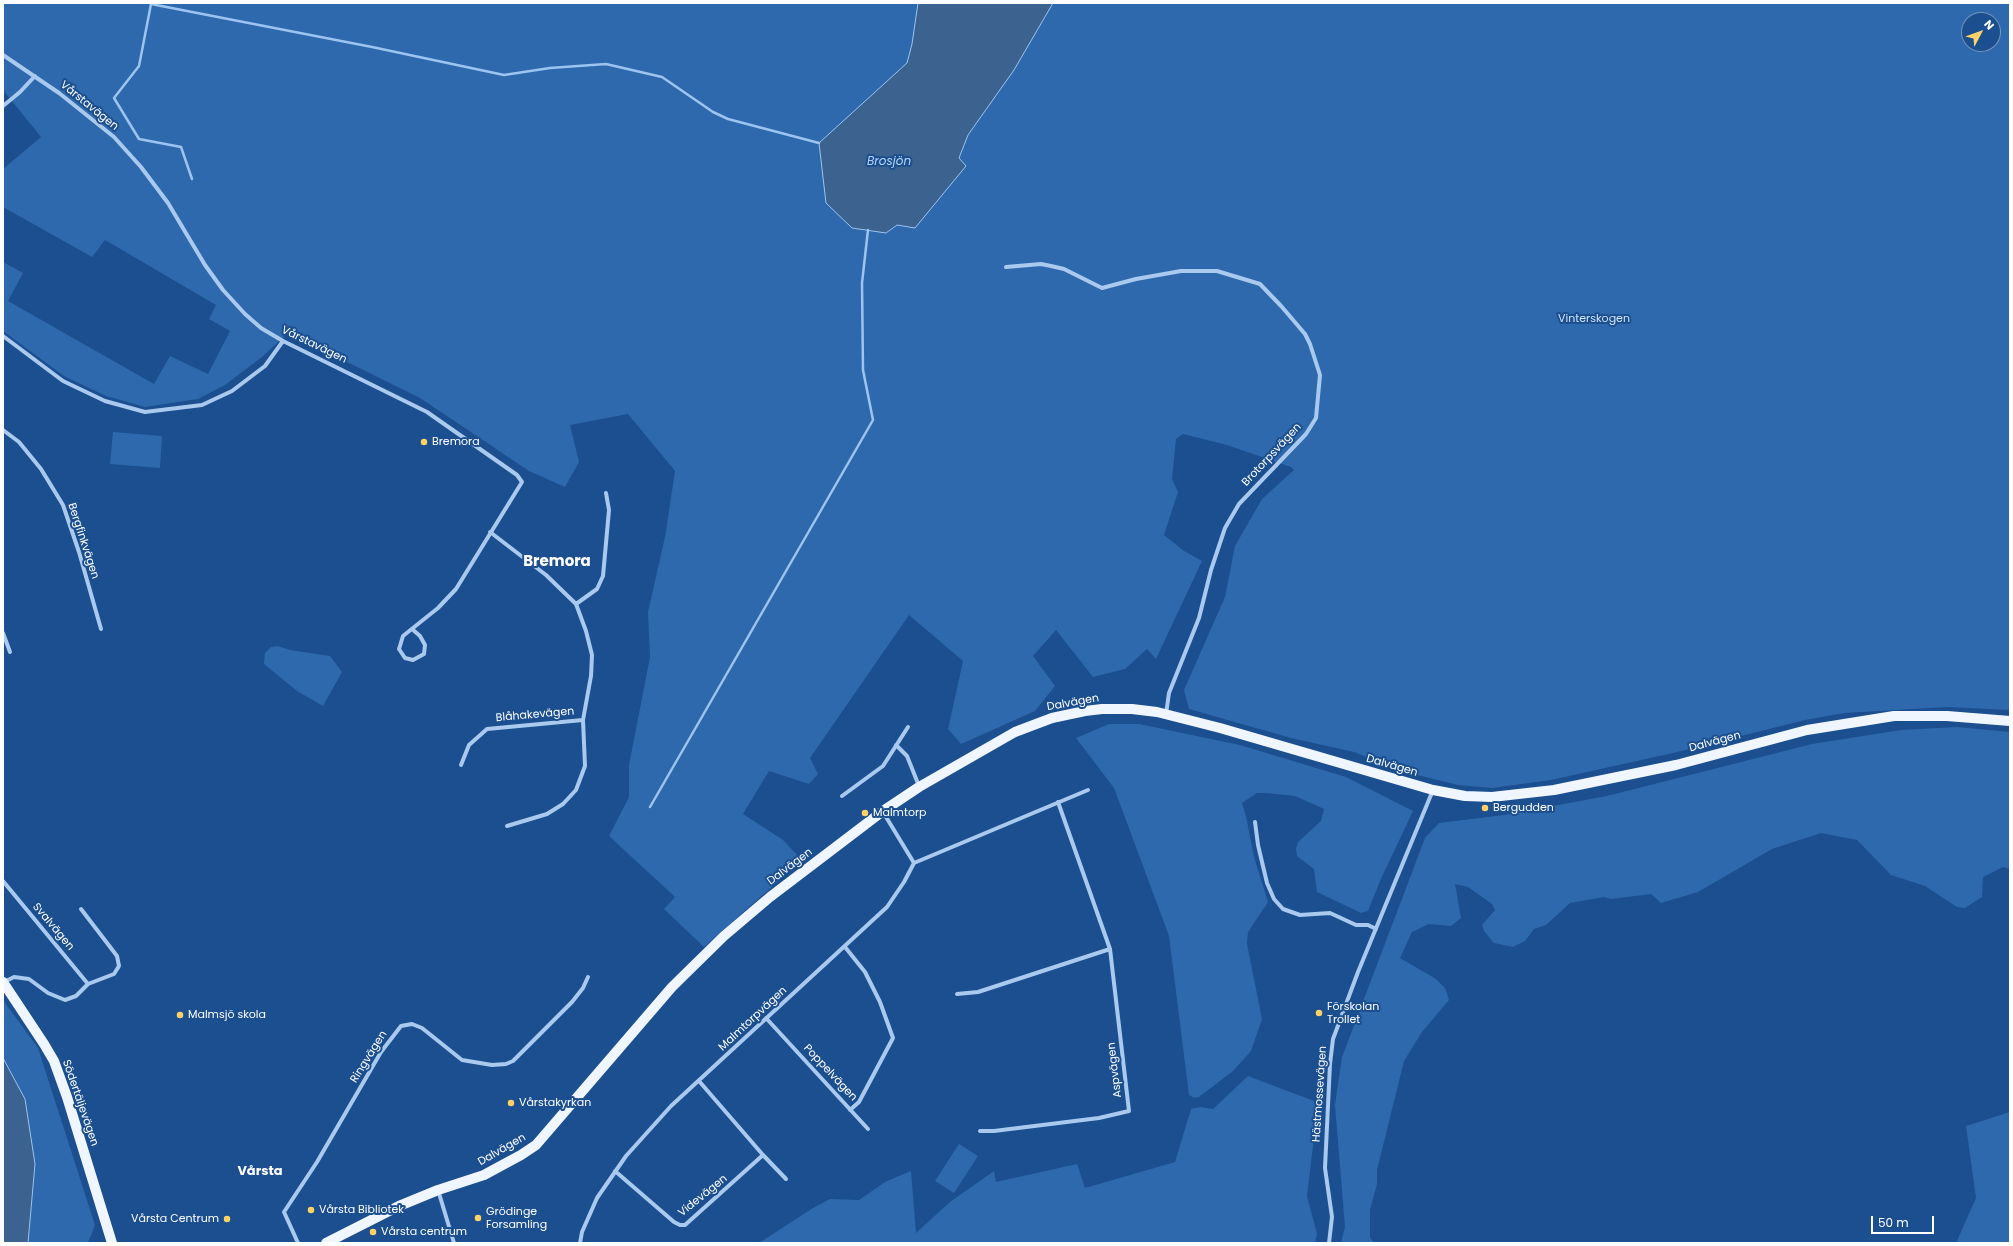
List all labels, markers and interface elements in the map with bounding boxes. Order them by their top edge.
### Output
north arrow [1961,12,2001,52]
text: N [1981,16,1998,33]
street label: Vårstavägen [57,79,121,133]
water label: Brosjön [867,155,911,169]
park label: Vinterskogen [1558,312,1630,326]
street label: Vårstavägen [279,323,349,367]
street label: Brotorpsvägen [1240,421,1304,489]
place label: Bremora [432,435,480,449]
marker: Bremora [419,437,429,447]
street label: Bergfinkvägen [65,501,101,581]
district label: Bremora [523,553,591,571]
street label: Dalvägen [1046,692,1100,714]
street label: Blåhakevägen [495,705,575,725]
street label: Dalvägen [1688,729,1742,755]
street label: Dalvägen [1365,752,1419,780]
place label: Bergudden [1493,801,1554,815]
marker: Bergudden [1480,803,1490,813]
place label: Malmtorp [873,806,927,820]
marker: Malmtorp [860,808,870,818]
street label: Dalvägen [765,846,815,888]
street label: Svalvägen [29,901,77,953]
street label: Malmtorpvägen [716,984,790,1054]
place label: Förskolan Trollet [1327,1000,1379,1026]
place label: Malmsjö skola [188,1008,266,1022]
marker: Förskolan Trollet [1314,1008,1324,1018]
marker: Malmsjö skola [175,1010,185,1020]
street label: Ringvägen [348,1029,390,1085]
street label: Poppelvägen [800,1042,860,1104]
street label: Aspvägen [1105,1042,1125,1098]
street label: Hästmossevägen [1310,1045,1330,1143]
street label: Södertäljevägen [59,1058,101,1148]
place label: Vårstakyrkan [519,1096,591,1110]
marker: Vårstakyrkan [506,1098,516,1108]
street label: Dalvägen [476,1131,528,1169]
district label: Vårsta [237,1164,283,1180]
street label: Videvägen [676,1172,730,1220]
place label: Vårsta Bibliotek [319,1203,404,1217]
marker: Vårsta Bibliotek [306,1205,316,1215]
place label: Grödinge Forsamling [486,1205,547,1231]
scale bar [1873,1208,1936,1234]
place label: Vårsta Centrum [131,1212,219,1226]
marker: Grödinge Forsamling [473,1213,483,1223]
marker: Vårsta Centrum [222,1214,232,1224]
text: 50 m [1878,1214,1909,1231]
place label: Vårsta centrum [381,1225,467,1239]
marker: Vårsta centrum [368,1227,378,1237]

